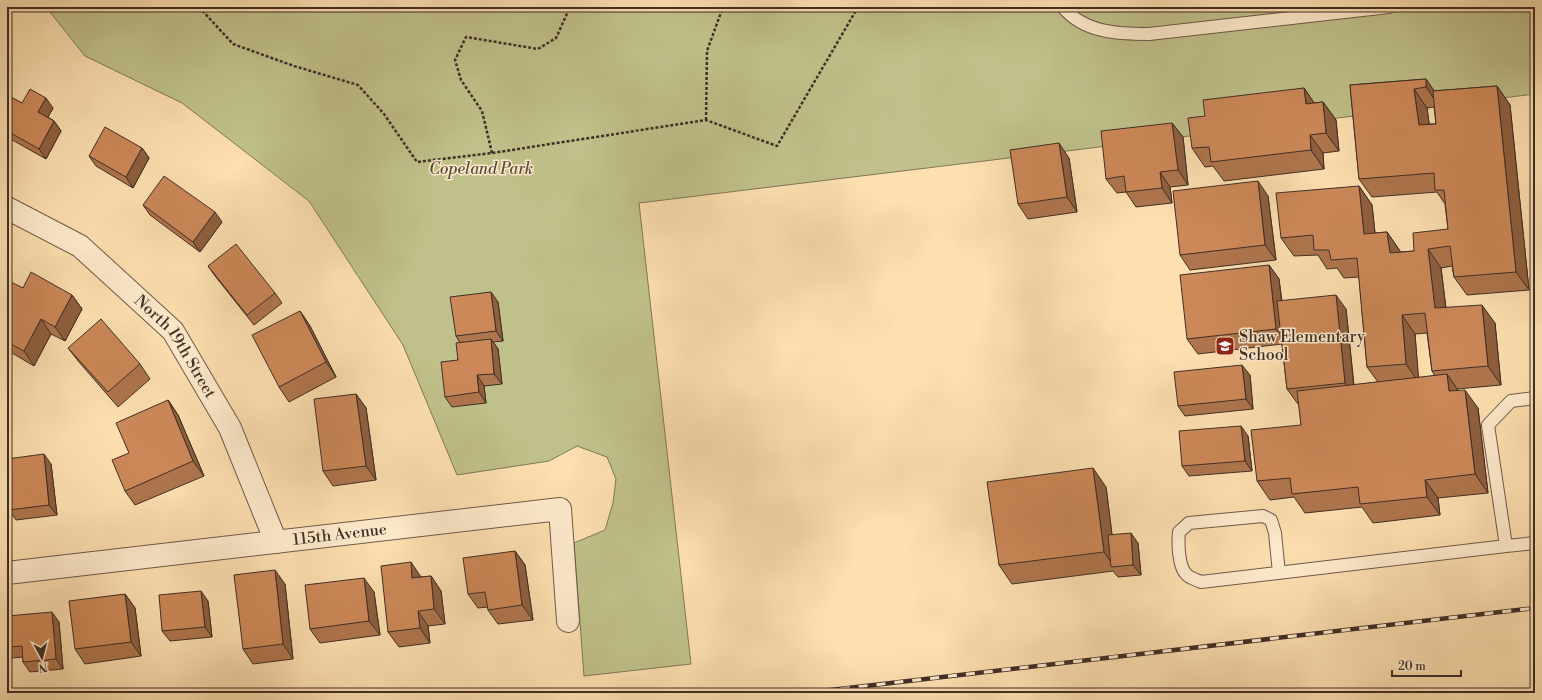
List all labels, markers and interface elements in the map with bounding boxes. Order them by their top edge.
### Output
park label: Copeland Park [429,159,533,179]
street label: North 19th Street [130,291,220,402]
place label: Shaw Elementary School [1239,327,1365,365]
school or university icon: Shaw Elementary School [1214,335,1236,357]
street label: 115th Avenue [292,519,388,550]
north arrow [22,638,62,678]
scale bar [1392,652,1461,678]
text: N [38,659,48,674]
text: 20 m [1398,659,1426,674]

